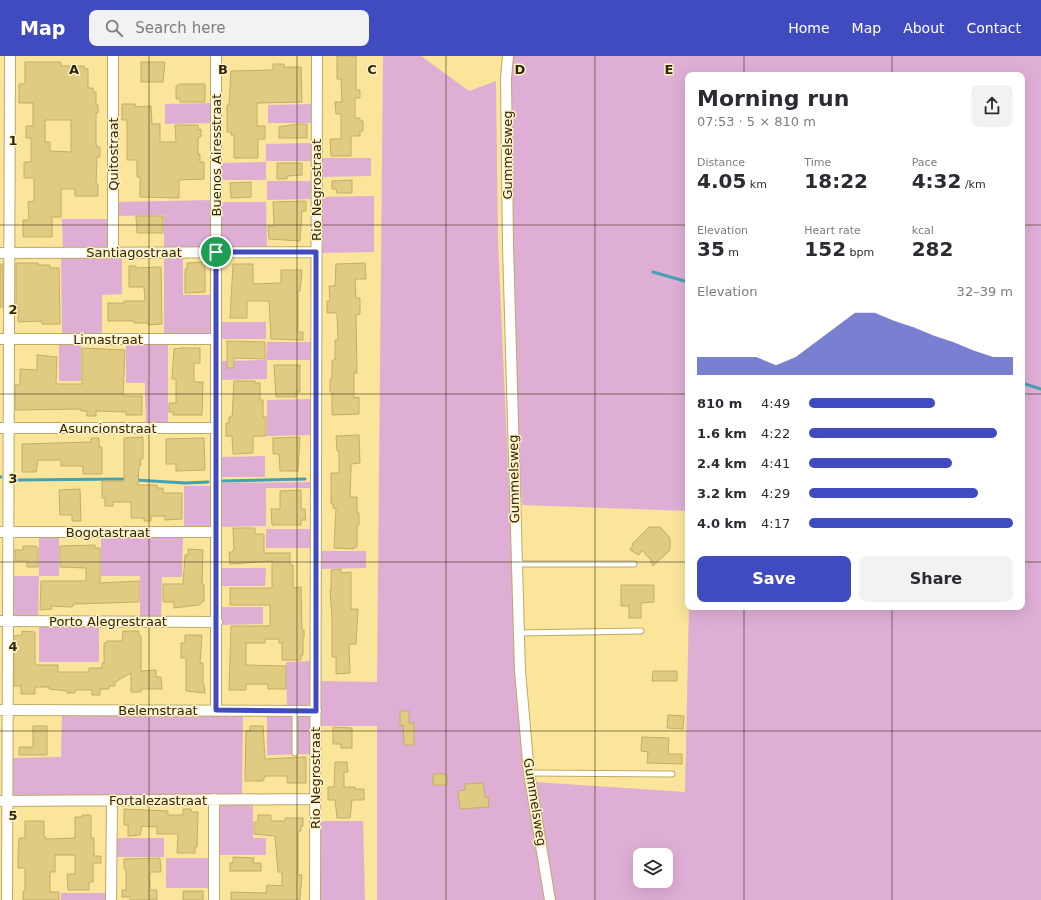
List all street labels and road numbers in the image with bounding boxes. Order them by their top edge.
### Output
street label: Buenos Airesstraat [209,94,224,216]
street label: Gummelsweg [500,111,515,199]
street label: Quitostraat [106,117,121,191]
street label: Rio Negrostraat [309,139,324,241]
street label: Santiagostraat [86,245,182,260]
street label: Limastraat [73,332,143,347]
street label: Asuncionstraat [59,421,157,436]
street label: Gummelsweg [506,434,522,524]
street label: Bogotastraat [66,525,150,540]
street label: Porto Alegrestraat [49,614,167,629]
street label: Belemstraat [118,703,198,718]
street label: Rio Negrostraat [308,727,323,829]
street label: Gummelsweg [521,757,549,847]
street label: Fortalezastraat [109,793,207,808]

